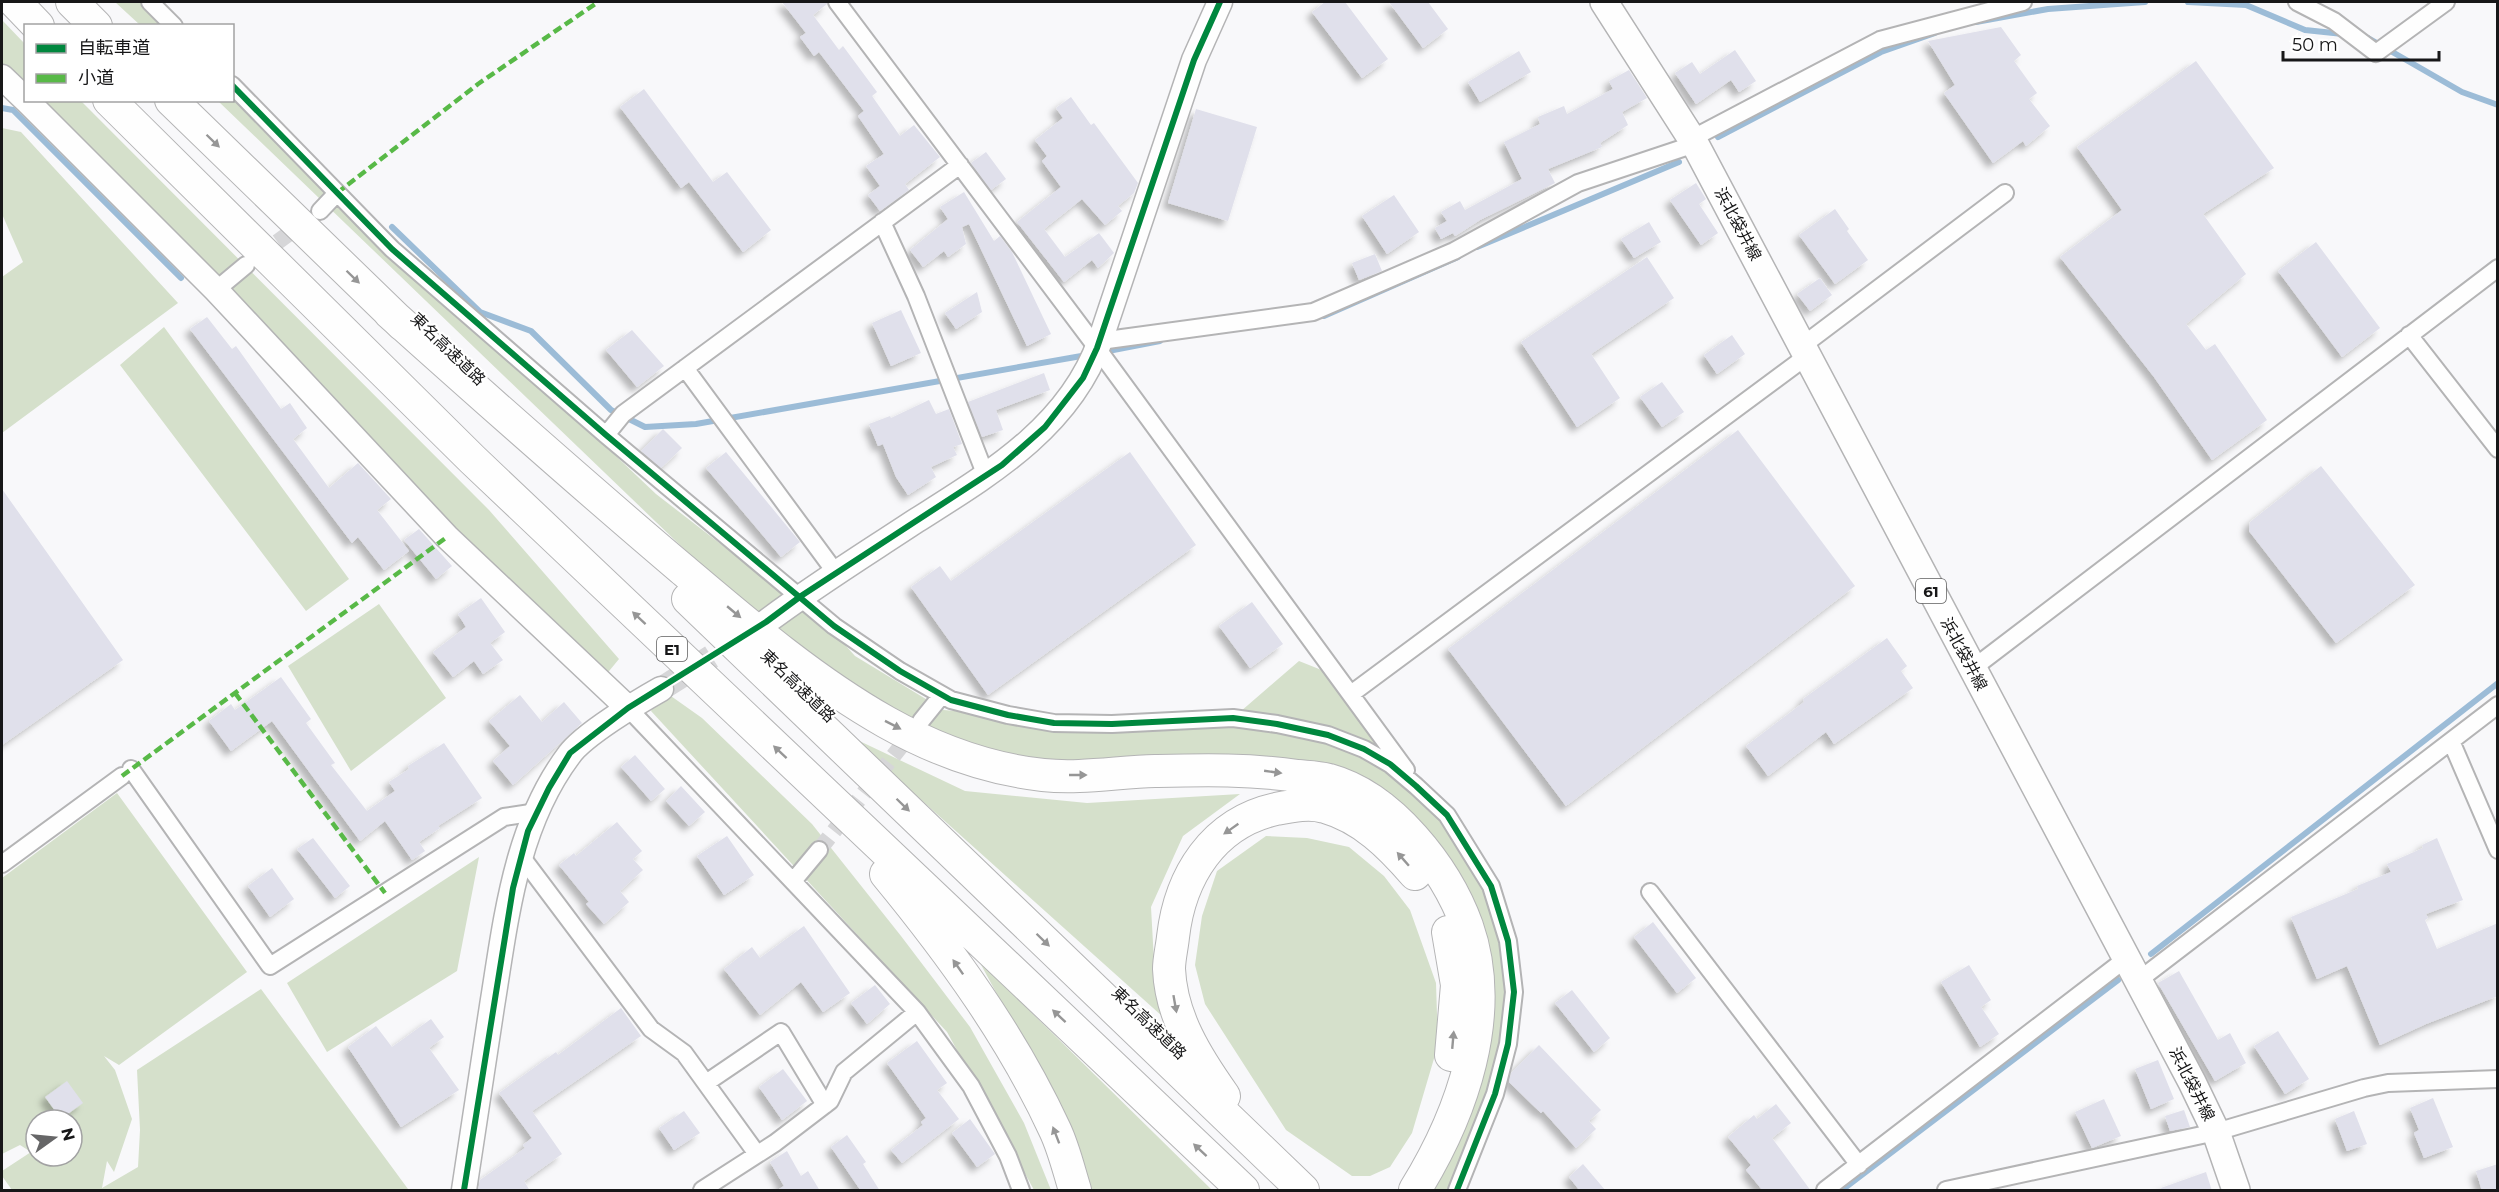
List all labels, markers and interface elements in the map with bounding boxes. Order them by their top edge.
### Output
legend [24,24,234,102]
scale bar [2283,24,2439,62]
text: 50 m [2292,34,2338,56]
text: 自転車道 [78,37,150,59]
text: 小道 [78,67,114,89]
one-way arrow [206,134,221,148]
street label: 浜北袋井線 [1711,184,1765,264]
one-way arrow [346,270,361,284]
street label: 東名高速道路 [407,309,489,389]
road number: 61 [1916,579,1946,603]
one-way arrow [726,606,742,619]
one-way arrow [632,611,646,625]
street label: 浜北袋井線 [1937,614,1991,694]
road number: E1 [657,637,687,661]
street label: 東名高速道路 [757,646,839,726]
one-way arrow [884,720,901,730]
one-way arrow [773,745,788,759]
one-way arrow [1264,768,1283,777]
one-way arrow [1069,770,1088,780]
one-way arrow [895,798,910,812]
one-way arrow [1223,823,1239,835]
one-way arrow [1397,852,1410,867]
one-way arrow [1036,933,1051,947]
one-way arrow [952,960,964,976]
street label: 東名高速道路 [1108,983,1190,1063]
one-way arrow [1171,994,1180,1013]
one-way arrow [1052,1010,1067,1023]
one-way arrow [1448,1030,1458,1049]
street label: 浜北袋井線 [2165,1044,2219,1124]
north arrow [24,1108,84,1168]
text: N [57,1126,79,1143]
one-way arrow [1051,1126,1061,1144]
one-way arrow [1193,1143,1208,1157]

